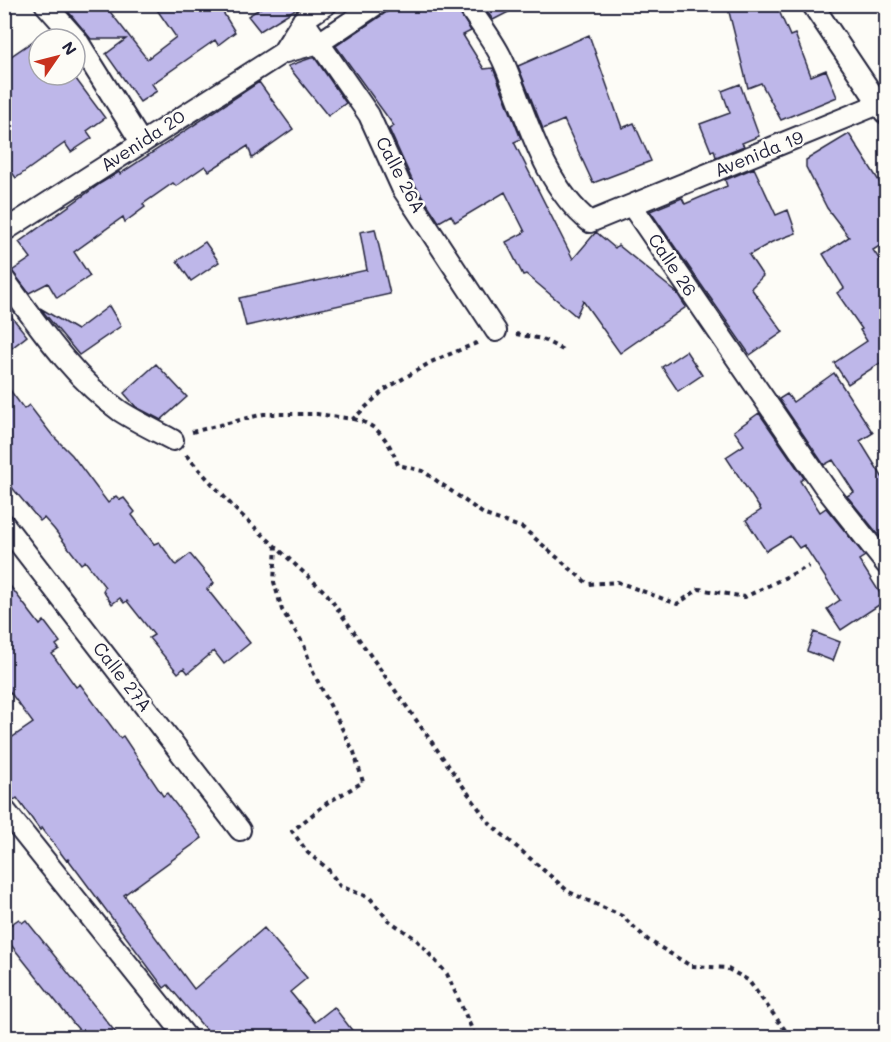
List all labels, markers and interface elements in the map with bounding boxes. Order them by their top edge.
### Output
north arrow [27,27,87,87]
text: N [58,37,82,59]
street label: Avenida 20 [96,104,189,176]
street label: Avenida 19 [711,124,807,182]
street label: Calle 26A [371,132,431,217]
street label: Calle 26 [643,228,703,301]
street label: Calle 27A [88,636,158,716]

